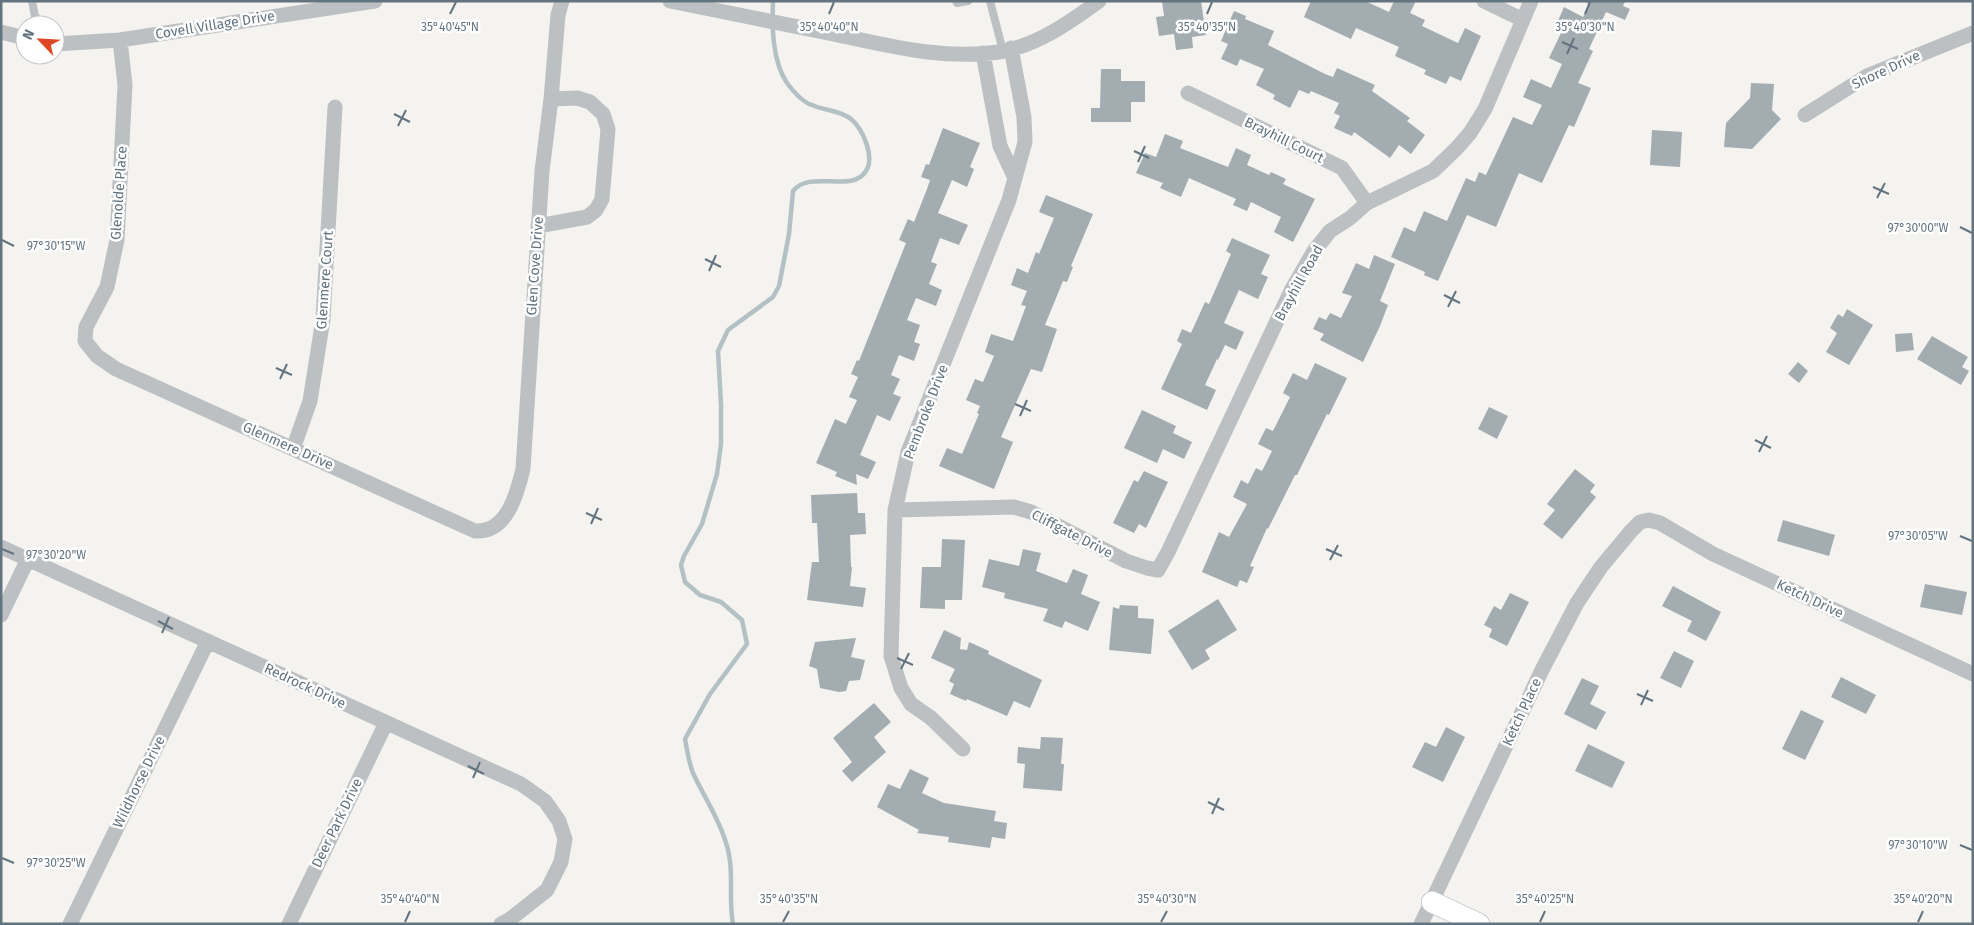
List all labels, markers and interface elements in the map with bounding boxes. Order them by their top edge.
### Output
street label: Covell Village Drive [154,7,276,43]
north arrow [15,15,65,65]
text: 35°40'45"N [421,20,479,34]
text: 35°40'40"N [799,20,859,34]
text: 35°40'35"N [1178,20,1236,34]
text: 35°40'30"N [1555,20,1615,34]
text: N [19,27,38,43]
street label: Shore Drive [1849,47,1923,93]
street label: Brayhill Court [1242,113,1327,167]
street label: Glenolde Place [107,145,131,241]
street label: Glen Cove Drive [523,216,547,316]
text: 97°30'00"W [1888,221,1949,235]
street label: Glenmere Court [313,229,337,330]
text: 97°30'15"W [27,239,85,253]
street label: Brayhill Road [1271,242,1327,324]
street label: Pembroke Drive [900,362,952,462]
street label: Glenmere Drive [240,418,336,474]
street label: Cliffgate Drive [1029,506,1115,562]
text: 97°30'05"W [1888,529,1948,543]
text: 97°30'20"W [26,548,86,562]
street label: Ketch Drive [1774,576,1846,622]
street label: Redrock Drive [262,660,348,712]
street label: Ketch Place [1499,675,1545,749]
street label: Wildhorse Drive [109,733,169,831]
street label: Deer Park Drive [308,775,366,871]
text: 97°30'10"W [1888,838,1948,852]
text: 97°30'25"W [26,856,86,870]
text: 35°40'40"N [380,892,440,906]
text: 35°40'35"N [760,892,818,906]
text: 35°40'30"N [1137,892,1197,906]
text: 35°40'25"N [1516,892,1574,906]
text: 35°40'20"N [1893,892,1953,906]

